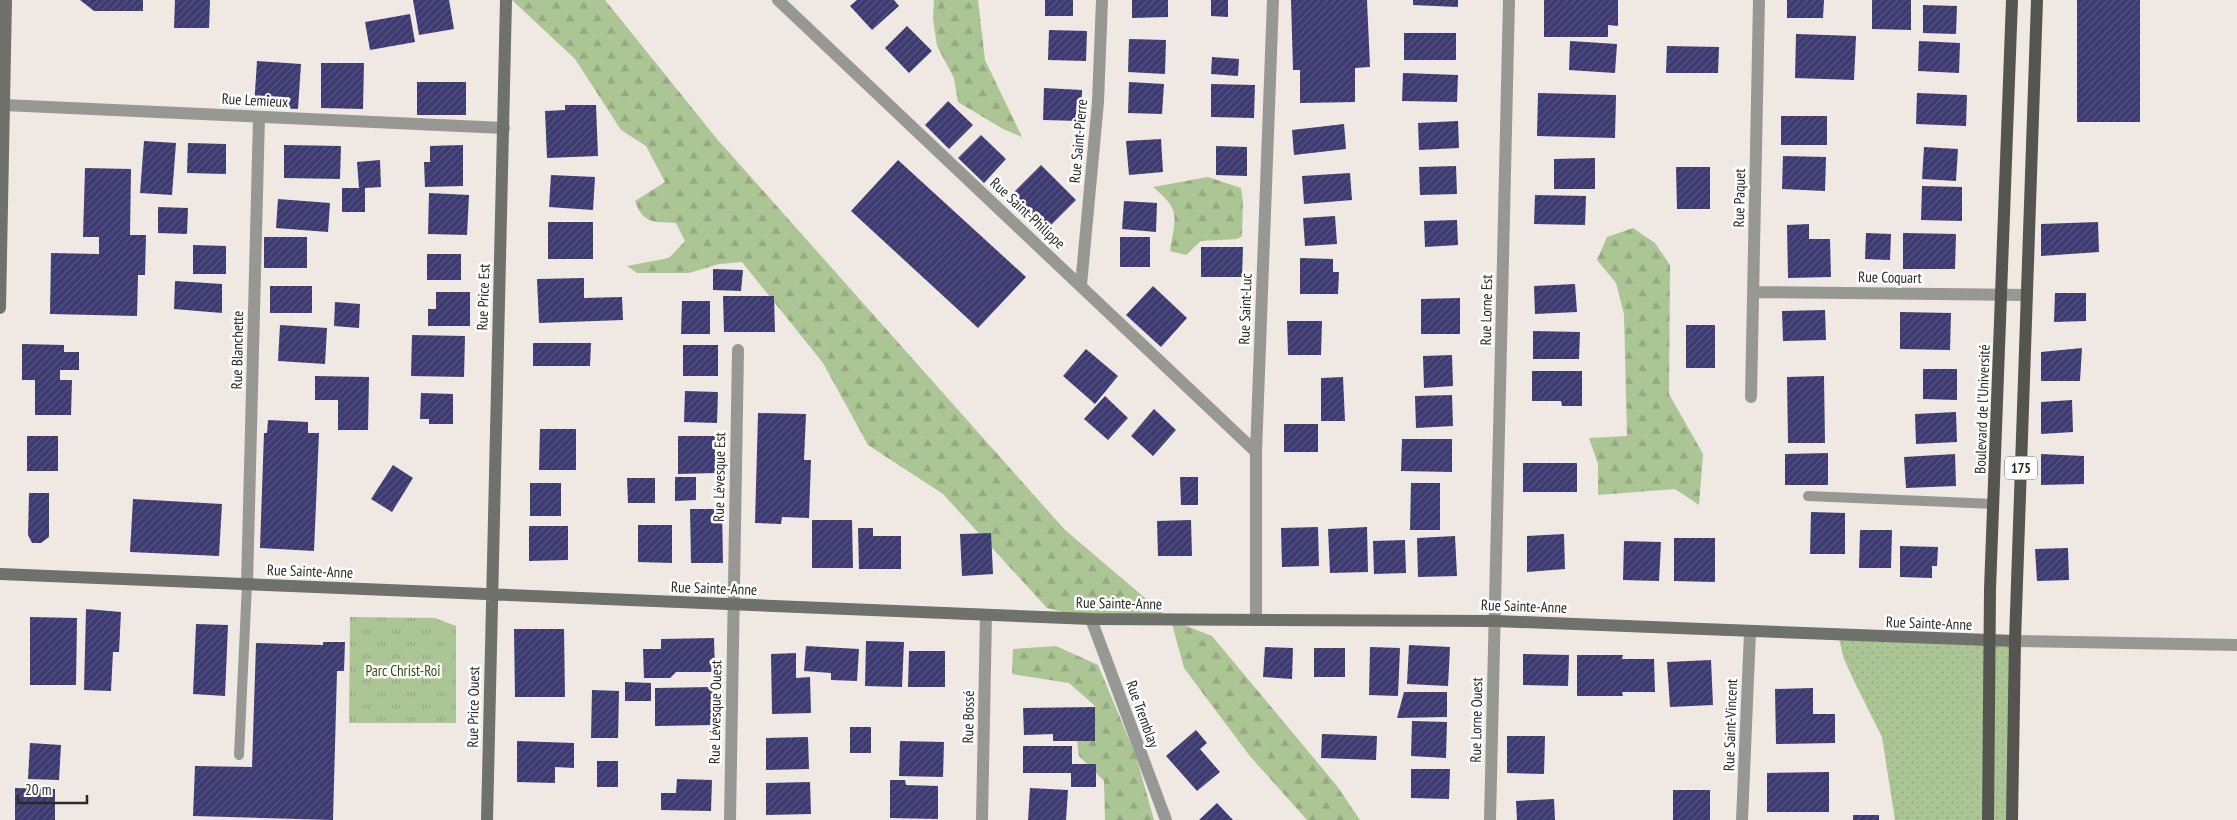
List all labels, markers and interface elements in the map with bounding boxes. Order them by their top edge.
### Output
street label: Rue Lemieux [221,89,289,111]
street label: Rue Saint-Pierre [1065,98,1091,184]
street label: Rue Paquet [1729,168,1749,228]
street label: Rue Saint-Philippe [986,173,1070,253]
street label: Rue Price Est [472,263,494,331]
street label: Rue Coquart [1858,267,1922,287]
street label: Rue Saint-Luc [1234,272,1256,345]
street label: Rue Lorne Est [1476,274,1496,346]
street label: Rue Blanchette [227,310,247,390]
street label: Boulevard de l'Université [1970,344,1994,474]
street label: Rue Lévesque Est [709,432,729,522]
road number: 175 [2005,456,2037,479]
street label: Rue Sainte-Anne [267,560,353,582]
street label: Rue Sainte-Anne [671,577,757,599]
street label: Rue Sainte-Anne [1076,593,1162,613]
street label: Rue Sainte-Anne [1481,595,1567,617]
street label: Rue Sainte-Anne [1886,612,1972,634]
street label: Rue Lévesque Ouest [705,660,725,764]
park label: Parc Christ-Roi [365,661,441,680]
street label: Rue Price Ouest [463,666,483,748]
street label: Rue Lorne Ouest [1466,677,1486,763]
street label: Rue Tremblay [1122,678,1164,750]
street label: Rue Saint-Vincent [1719,679,1741,771]
street label: Rue Bossé [958,690,978,744]
scale bar [18,772,86,804]
text: 20 m [25,780,51,799]

